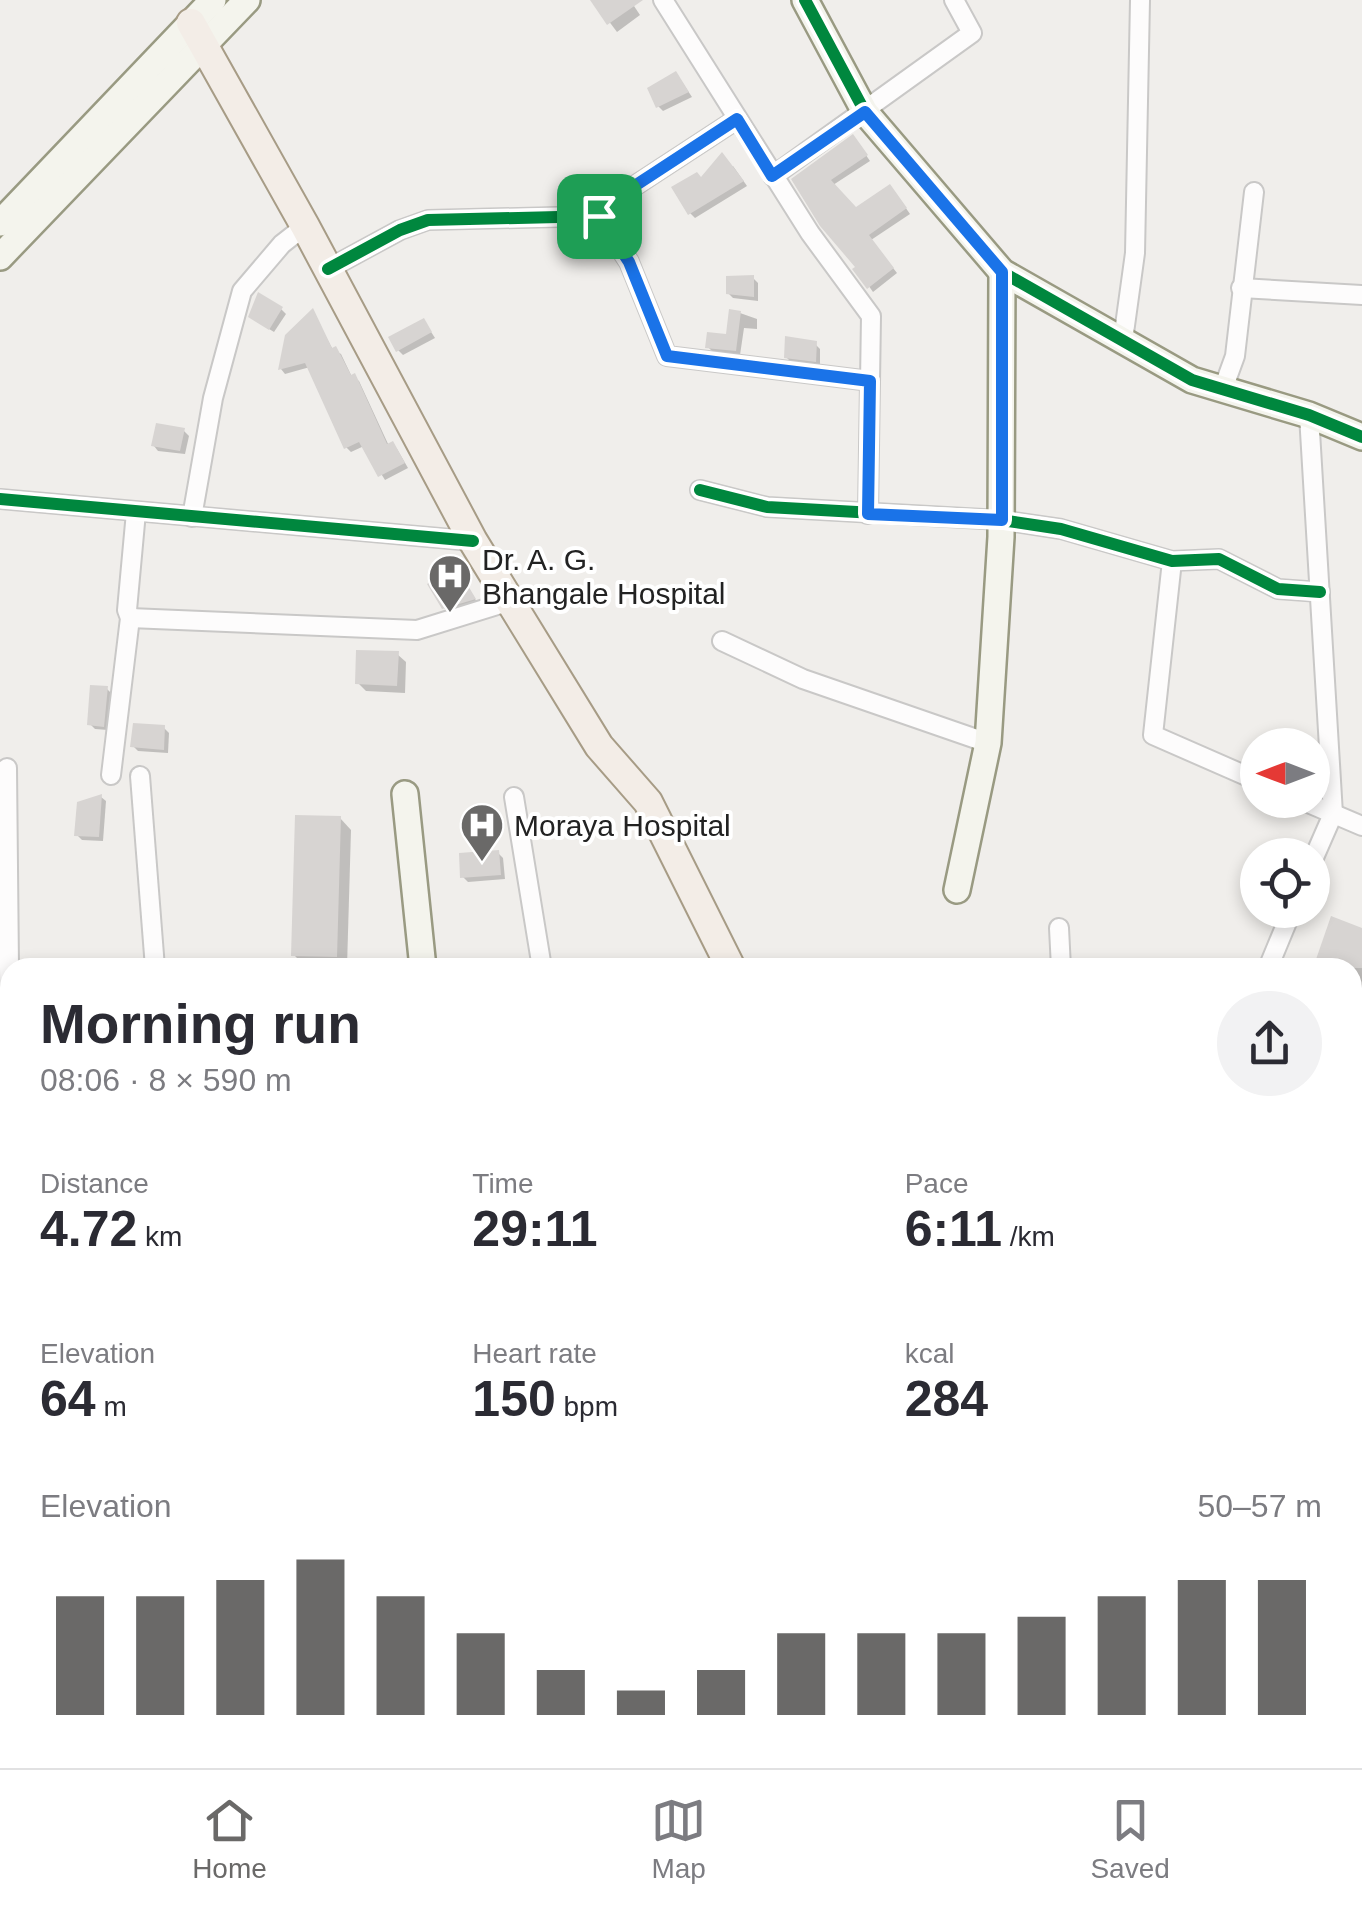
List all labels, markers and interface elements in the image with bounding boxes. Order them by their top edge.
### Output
pin [557,174,642,259]
icon: arrive [572,189,627,244]
place label: Dr. A. G. Bhangale Hospital [482,543,726,610]
hospital icon: Dr. A. G. Bhangale Hospital [427,553,473,614]
north arrow [1240,728,1330,818]
map controls [1240,728,1330,928]
hospital icon: Moraya Hospital [459,802,505,863]
place label: Moraya Hospital [514,809,731,842]
button: locate [1240,838,1330,928]
button: share [1217,991,1322,1096]
text: Morning run [40,993,361,1055]
text: 08:06 · 8 × 590 m [40,1062,292,1098]
text: Distance [40,1168,149,1199]
text: Time [472,1168,534,1199]
text: Pace [905,1168,968,1199]
text: 4.72 [40,1201,137,1257]
text: 29:11 [472,1201,597,1257]
text: 6:11 [905,1201,1002,1257]
text: km [137,1221,182,1252]
text: /km [1002,1221,1055,1252]
text: Elevation [40,1338,155,1369]
text: Heart rate [472,1338,597,1369]
text: kcal [905,1338,954,1369]
text: 64 [40,1371,96,1427]
text: 150 [472,1371,556,1427]
text: 284 [905,1371,988,1427]
text: m [96,1391,127,1422]
text: bpm [556,1391,618,1422]
text: Elevation [40,1488,172,1524]
text: 50–57 m [1197,1488,1322,1524]
tab: Home [192,1793,267,1885]
tab: Map [651,1793,706,1885]
tab: Saved [1090,1793,1170,1885]

